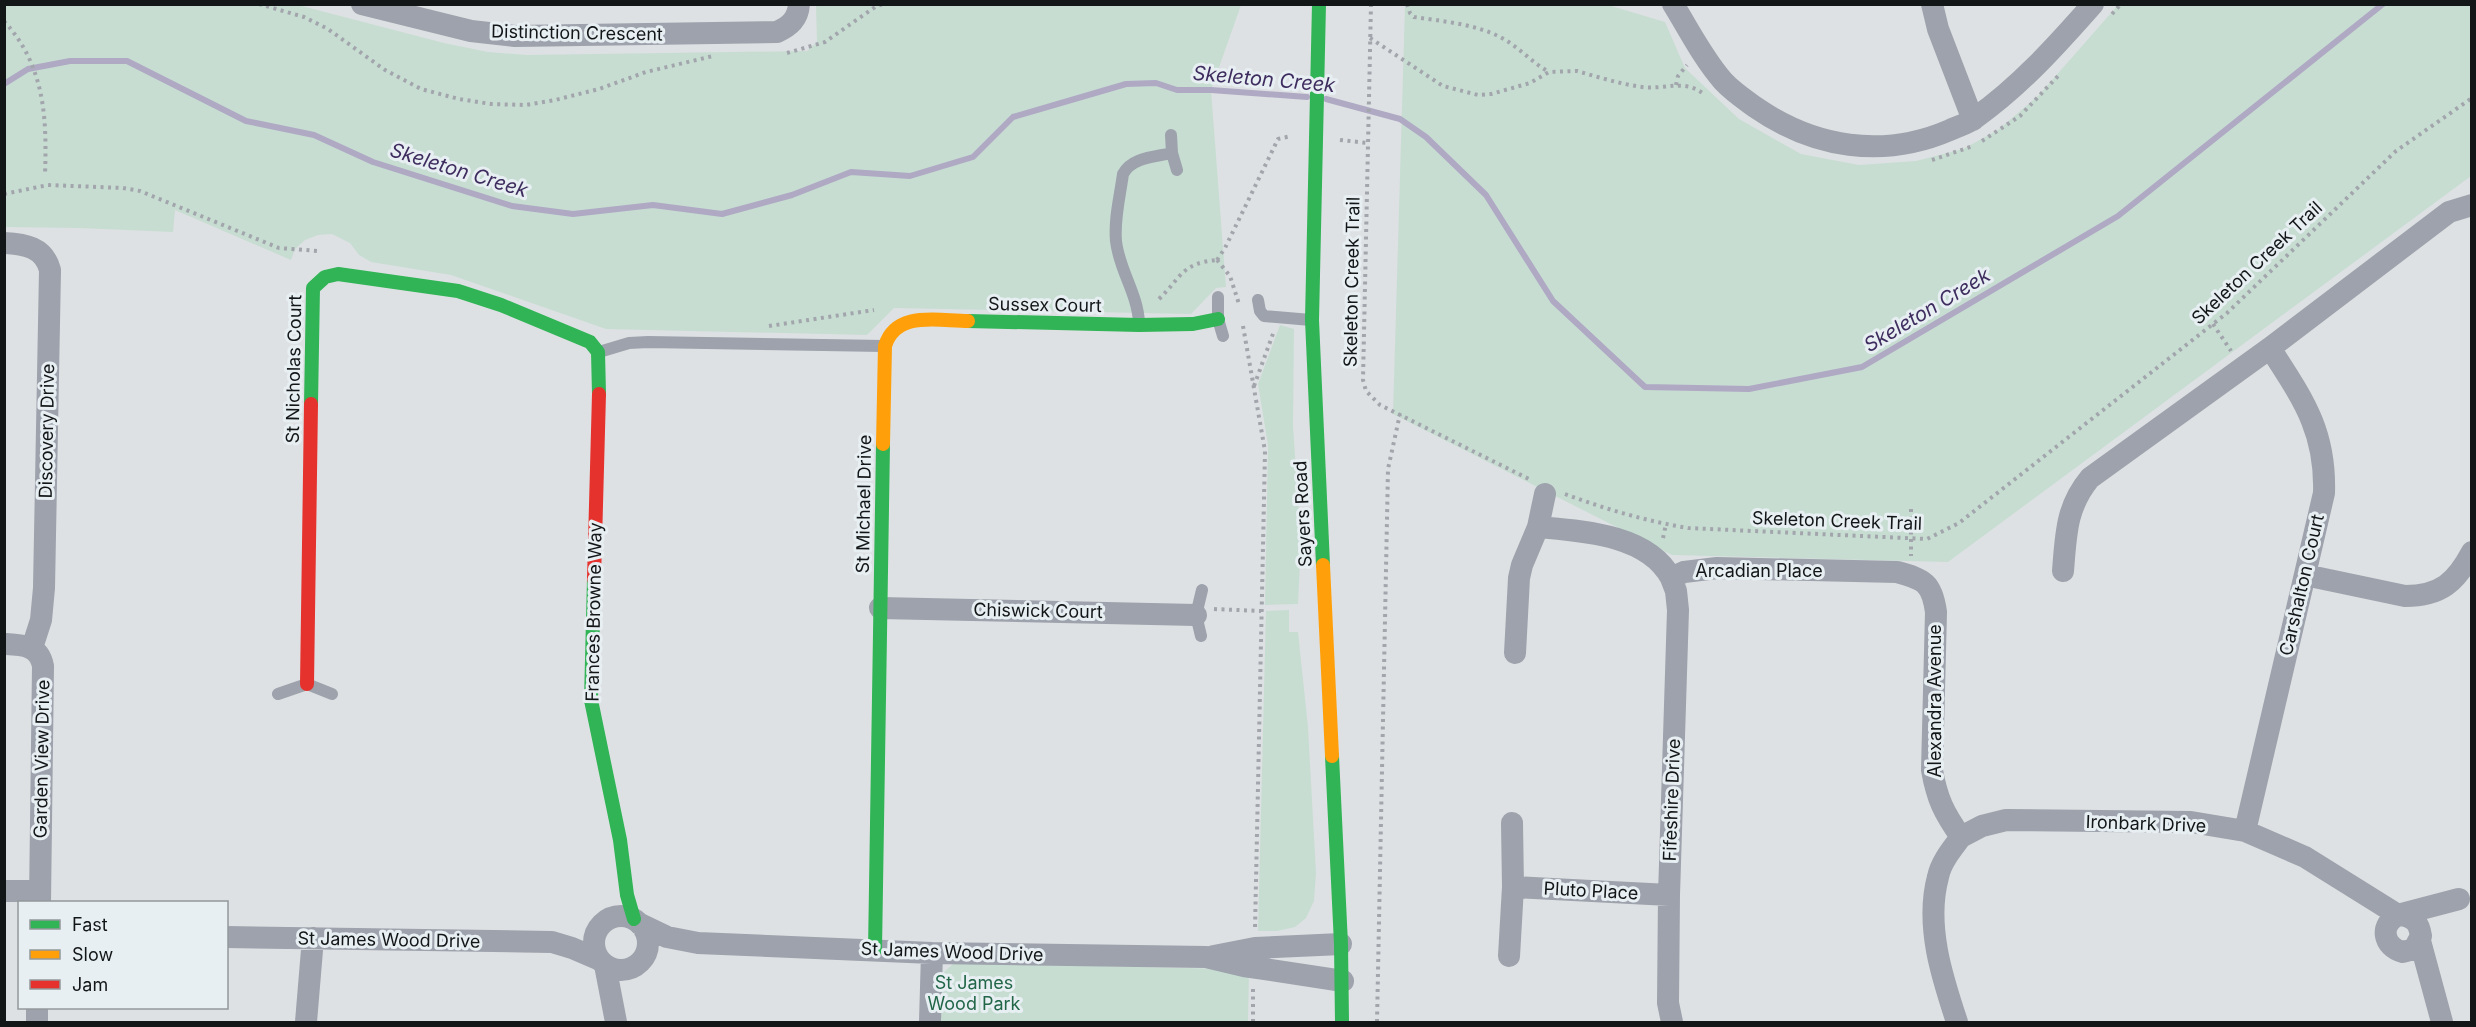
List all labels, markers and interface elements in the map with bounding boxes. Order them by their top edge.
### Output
street label: Distinction Crescent [491,21,663,44]
water label: Skeleton Creek [1192,61,1337,97]
water label: Skeleton Creek [387,138,532,203]
street label: Skeleton Creek Trail [1340,197,1363,367]
street label: Skeleton Creek Trail [2187,197,2326,328]
water label: Skeleton Creek [1860,262,1995,357]
street label: Sussex Court [988,293,1102,316]
street label: St Nicholas Court [282,294,305,444]
street label: Discovery Drive [35,363,58,499]
street label: St Michael Drive [852,434,875,574]
street label: Sayers Road [1289,460,1316,568]
street label: Skeleton Creek Trail [1752,507,1923,534]
street label: Carshalton Court [2275,512,2328,658]
street label: Frances Browne Way [581,522,606,702]
street label: Arcadian Place [1695,560,1823,581]
street label: Chiswick Court [973,599,1103,622]
street label: Alexandra Avenue [1924,624,1945,778]
street label: Garden View Drive [30,679,53,838]
street label: Fifeshire Drive [1659,738,1684,862]
street label: Ironbark Drive [2085,811,2207,836]
street label: Pluto Place [1543,878,1639,903]
legend [18,901,228,1009]
text: Fast [72,914,108,935]
street label: St James Wood Drive [297,927,481,952]
street label: St James Wood Drive [860,938,1044,965]
text: Slow [72,944,113,965]
park label: St James Wood Park [927,972,1021,1014]
text: Jam [72,974,108,995]

